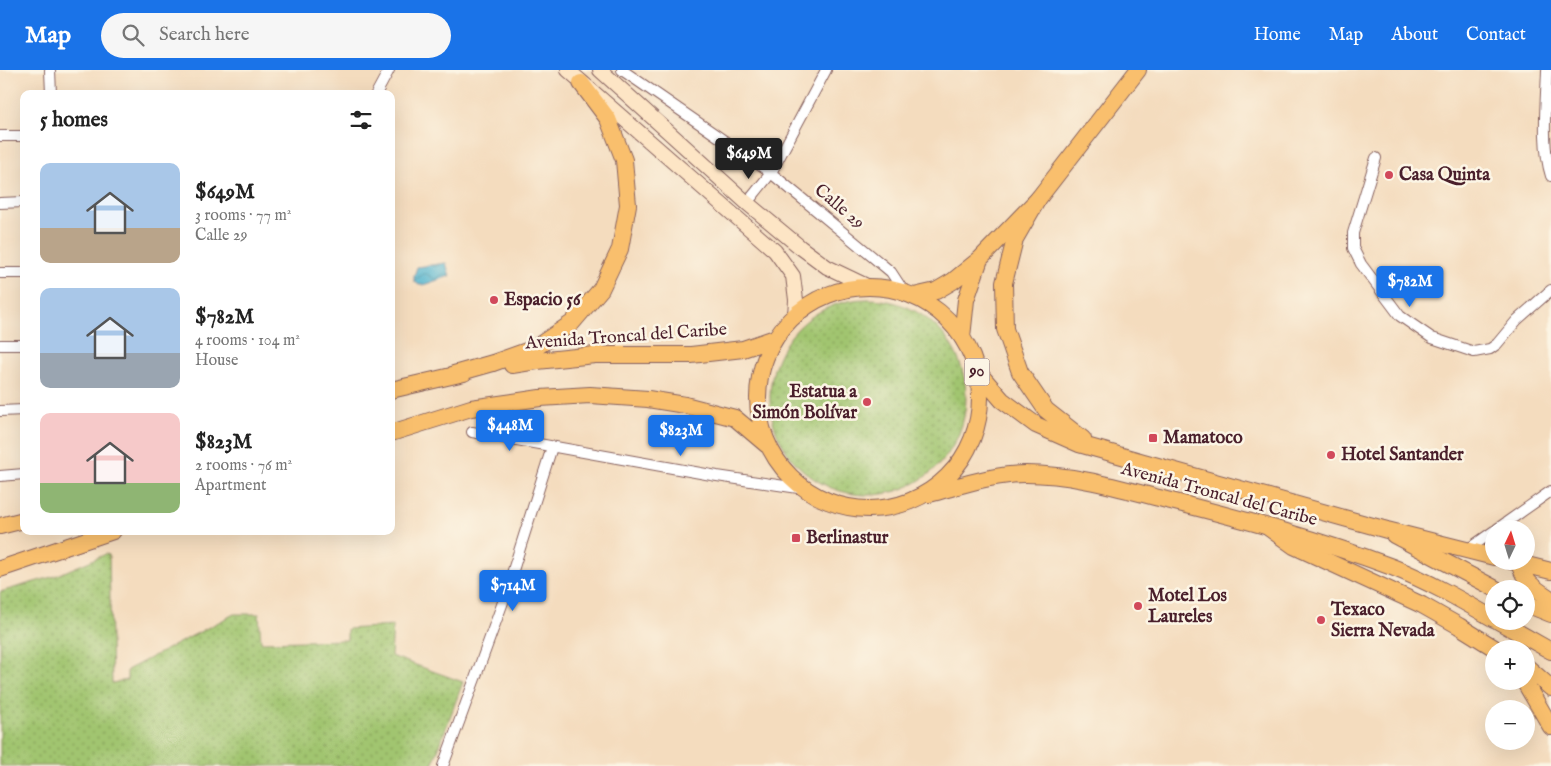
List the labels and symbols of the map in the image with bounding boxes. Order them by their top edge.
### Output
pin: $649M [714,138,784,180]
place label: Casa Quinta [1399,164,1491,187]
marker: Casa Quinta [1383,169,1395,181]
street label: Calle 29 [809,179,869,235]
pin: $782M [1375,266,1445,308]
place label: Espacio 56 [504,289,582,312]
marker: Espacio 56 [488,294,500,306]
street label: Avenida Troncal del Caribe [523,318,728,356]
road number: 90 [964,358,990,386]
place label: Estatua a Simón Bolívar [752,381,858,425]
marker: Estatua a Simón Bolívar [861,396,873,408]
pin: $448M [475,410,545,452]
pin: $823M [646,414,716,457]
place label: Mamatoco [1163,427,1243,450]
marker: Mamatoco [1147,432,1159,444]
place label: Hotel Santander [1341,444,1464,467]
marker: Hotel Santander [1325,449,1337,461]
street label: Avenida Troncal del Caribe [1117,457,1320,532]
north arrow [1485,520,1535,570]
place label: Berlinastur [806,527,889,550]
marker: Berlinastur [790,532,802,544]
pin: $714M [478,570,548,612]
place label: Motel Los Laureles [1148,585,1227,629]
place label: Texaco Sierra Nevada [1330,599,1436,643]
marker: Motel Los Laureles [1132,600,1144,612]
marker: Texaco Sierra Nevada [1315,614,1327,626]

